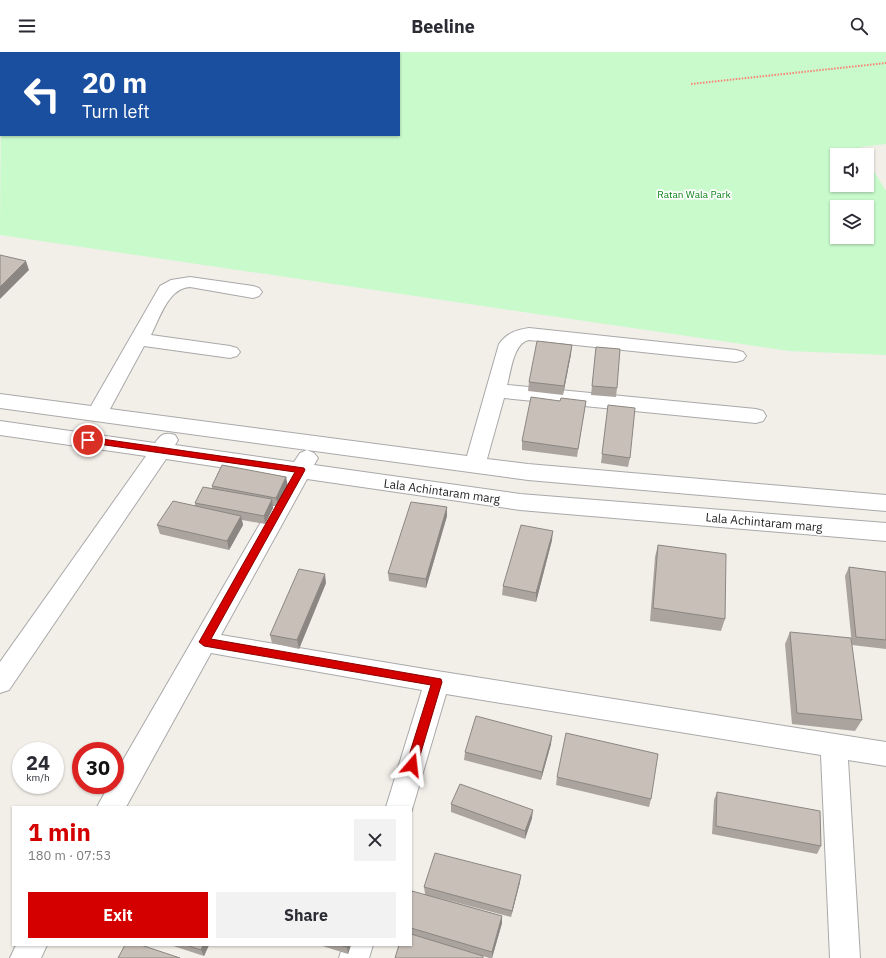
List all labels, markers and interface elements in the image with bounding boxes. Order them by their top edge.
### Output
icon: menu [16,15,38,37]
text: Beeline [411,15,475,38]
icon: search [848,15,870,37]
text: 20 m [82,64,147,101]
icon: left [16,68,68,120]
text: Turn left [82,100,150,123]
map controls [830,148,874,244]
button: sound [830,148,874,192]
park label: Ratan Wala Park [657,188,731,201]
button: layers [830,200,874,244]
pin [71,423,105,457]
icon: arrive [77,429,99,451]
street label: Lala Achintaram marg [383,475,502,507]
street label: Lala Achintaram marg [705,509,824,535]
speed limit sign: 30 [72,742,124,794]
position arrow [391,744,433,786]
text: 24 [26,749,50,776]
text: km/h [26,771,50,784]
text: 1 min [28,816,91,848]
button: close [354,819,396,861]
text: 180 m · 07:53 [28,847,111,864]
button: Exit [28,892,208,938]
button: Share [216,892,396,938]

